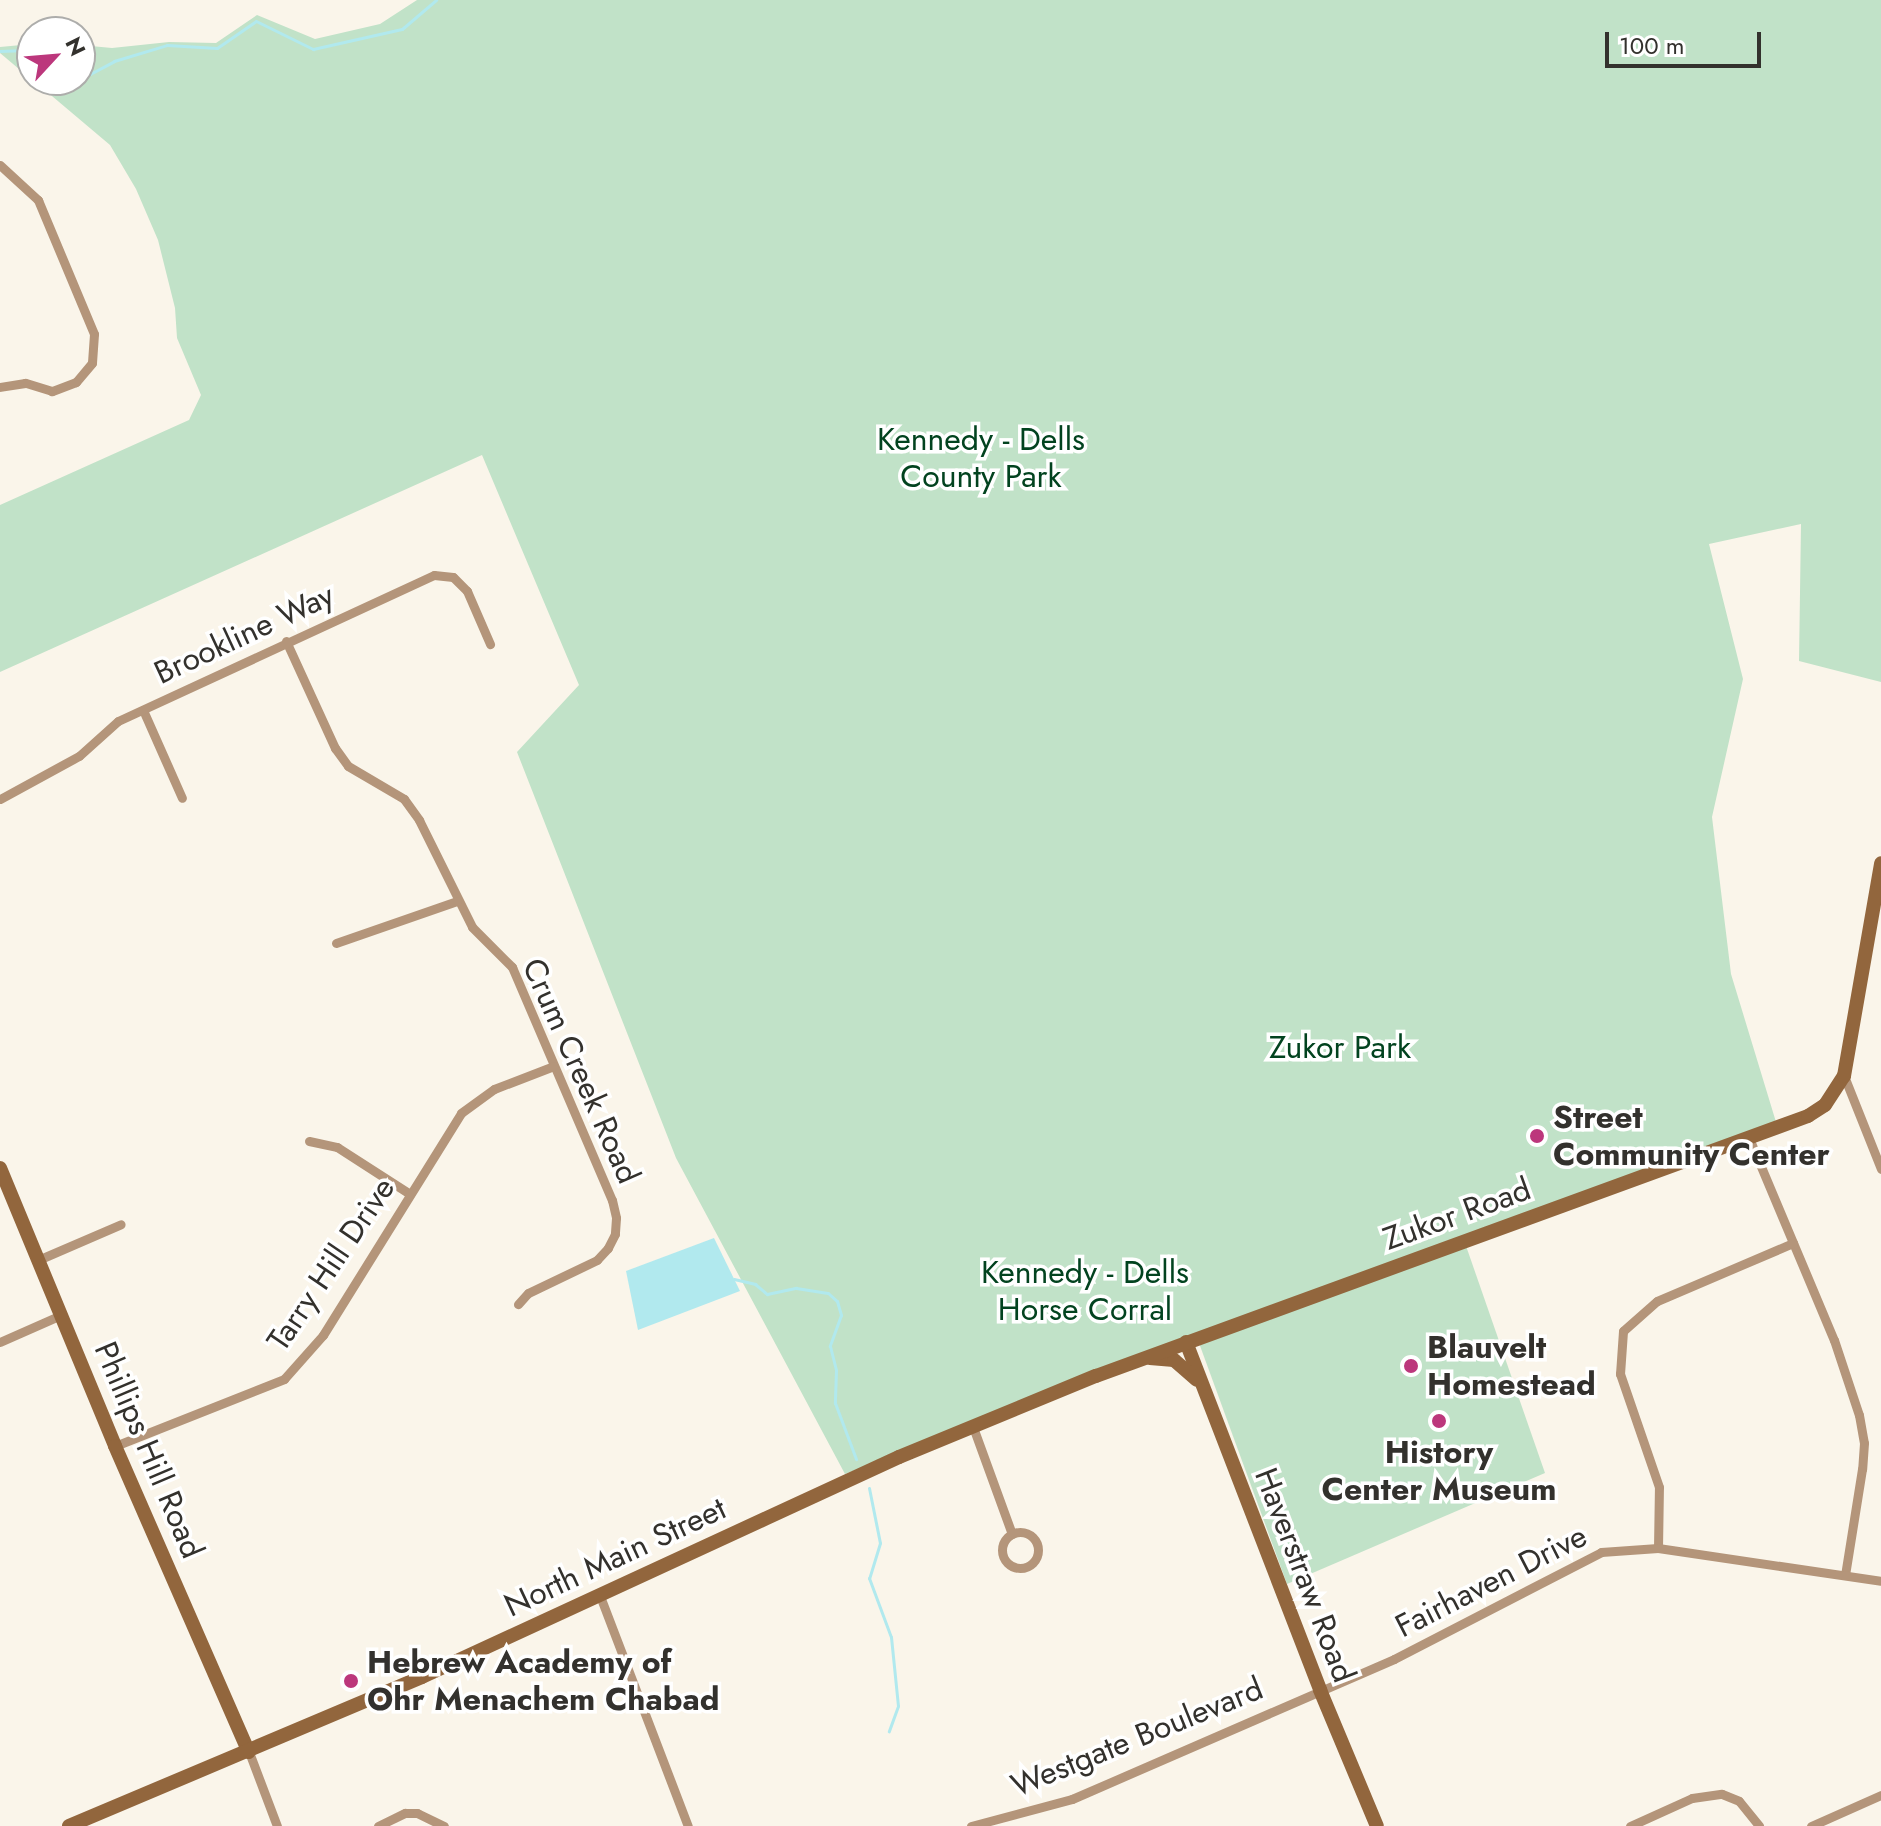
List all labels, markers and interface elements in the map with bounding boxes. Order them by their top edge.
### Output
north arrow [16,16,96,96]
scale bar [1609,16,1765,66]
text: 100 m [1619,28,1685,63]
text: N [58,31,94,61]
park label: Kennedy - Dells County Park [877,421,1085,496]
street label: Brookline Way [148,576,340,692]
street label: Crum Creek Road [514,952,648,1190]
park label: Zukor Park [1269,1028,1411,1066]
place label: Street Community Center [1553,1099,1830,1174]
marker: Street Community Center [1528,1127,1546,1145]
street label: Tarry Hill Drive [259,1170,403,1358]
street label: Zukor Road [1378,1170,1536,1258]
park label: Kennedy - Dells Horse Corral [981,1254,1189,1329]
place label: Blauvelt Homestead [1427,1329,1596,1404]
street label: Phillips Hill Road [86,1336,212,1564]
marker: Blauvelt Homestead [1402,1357,1420,1375]
marker: History Center Museum [1430,1412,1448,1430]
place label: History Center Museum [1322,1434,1556,1509]
street label: Haverstraw Road [1247,1462,1363,1688]
street label: North Main Street [498,1489,732,1625]
street label: Fairhaven Drive [1389,1516,1593,1646]
place label: Hebrew Academy of Ohr Menachem Chabad [367,1644,720,1719]
street label: Westgate Boulevard [1006,1669,1268,1805]
marker: Hebrew Academy of Ohr Menachem Chabad [342,1672,360,1690]

